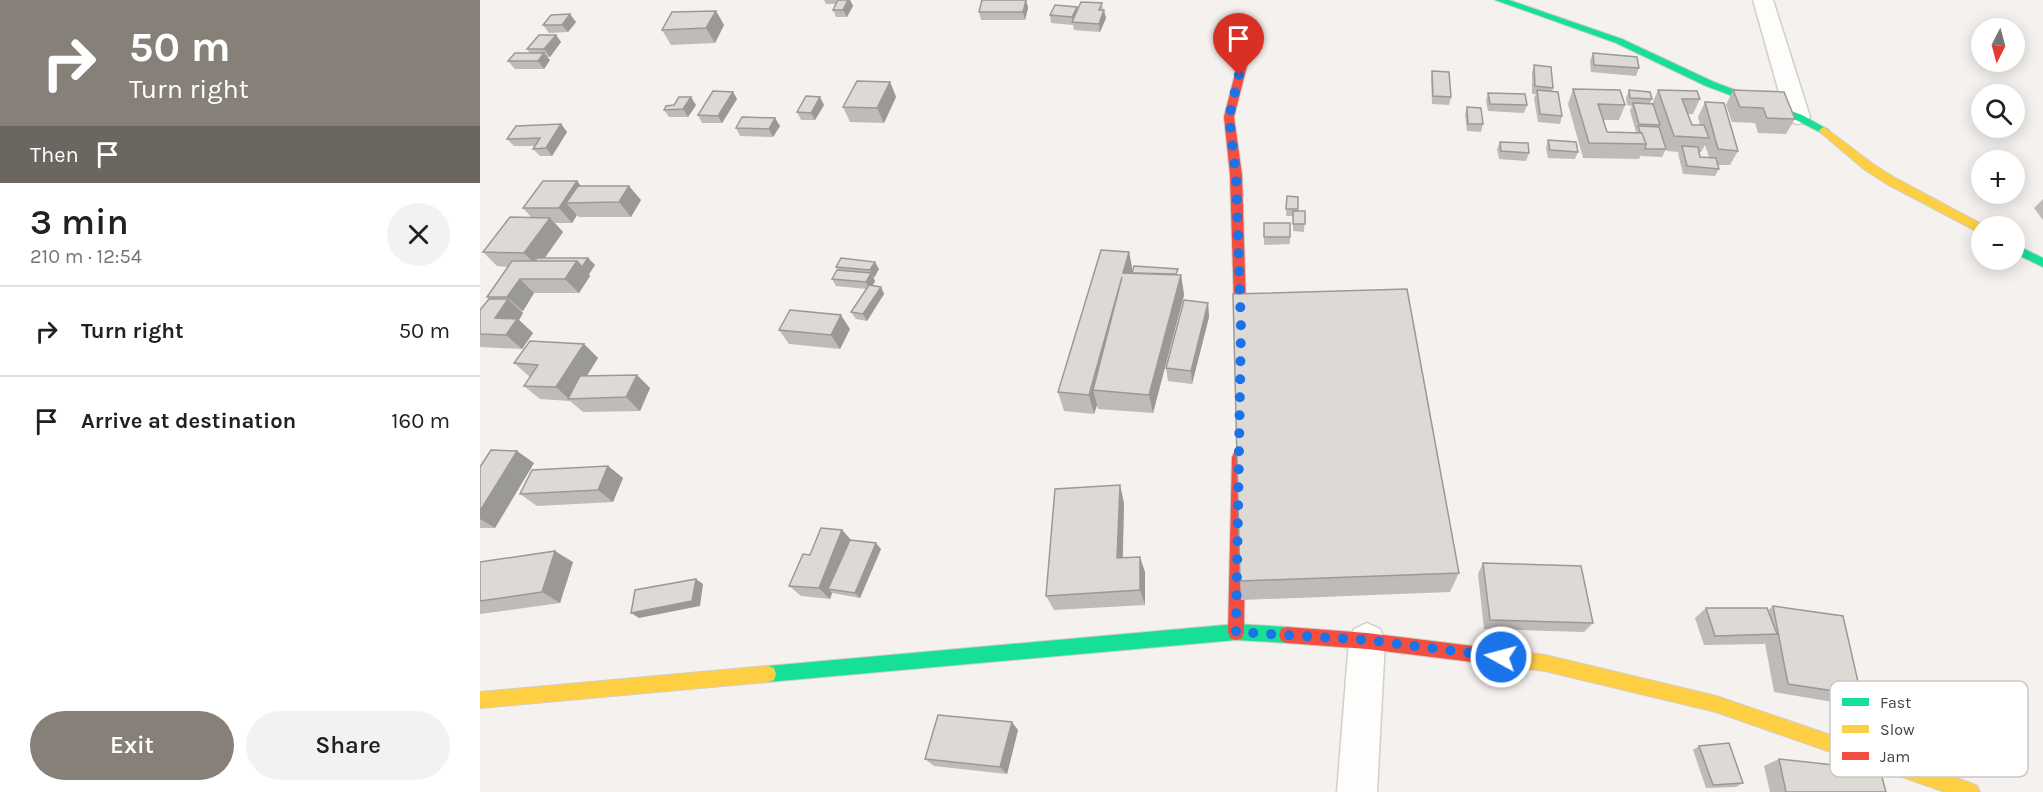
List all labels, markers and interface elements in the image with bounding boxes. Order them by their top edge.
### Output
pin [1213,13,1264,75]
north arrow [1971,18,2025,72]
map controls [1971,18,2025,270]
text: 50 m [129,22,231,72]
icon: arrive [1222,22,1255,55]
icon: right [30,24,108,102]
text: Turn right [129,73,249,105]
button: search [1971,84,2025,138]
icon: arrive [91,138,124,171]
text: Then [30,142,79,168]
button: + [1971,150,2025,204]
text: 3 min [30,201,129,243]
button: close [387,203,450,266]
button: − [1971,216,2025,270]
text: 210 m · 12:54 [30,245,142,268]
icon: right [30,315,63,348]
text: Turn right [81,318,184,344]
text: 50 m [399,318,450,344]
icon: arrive [30,405,63,438]
text: Arrive at destination [81,408,296,434]
text: 160 m [391,408,450,434]
position arrow [1469,625,1533,689]
legend [1830,681,2028,777]
text: Fast [1880,693,1911,712]
button: Exit [30,711,234,780]
button: Share [246,711,450,780]
text: Slow [1880,720,1915,739]
text: Jam [1880,747,1910,766]

